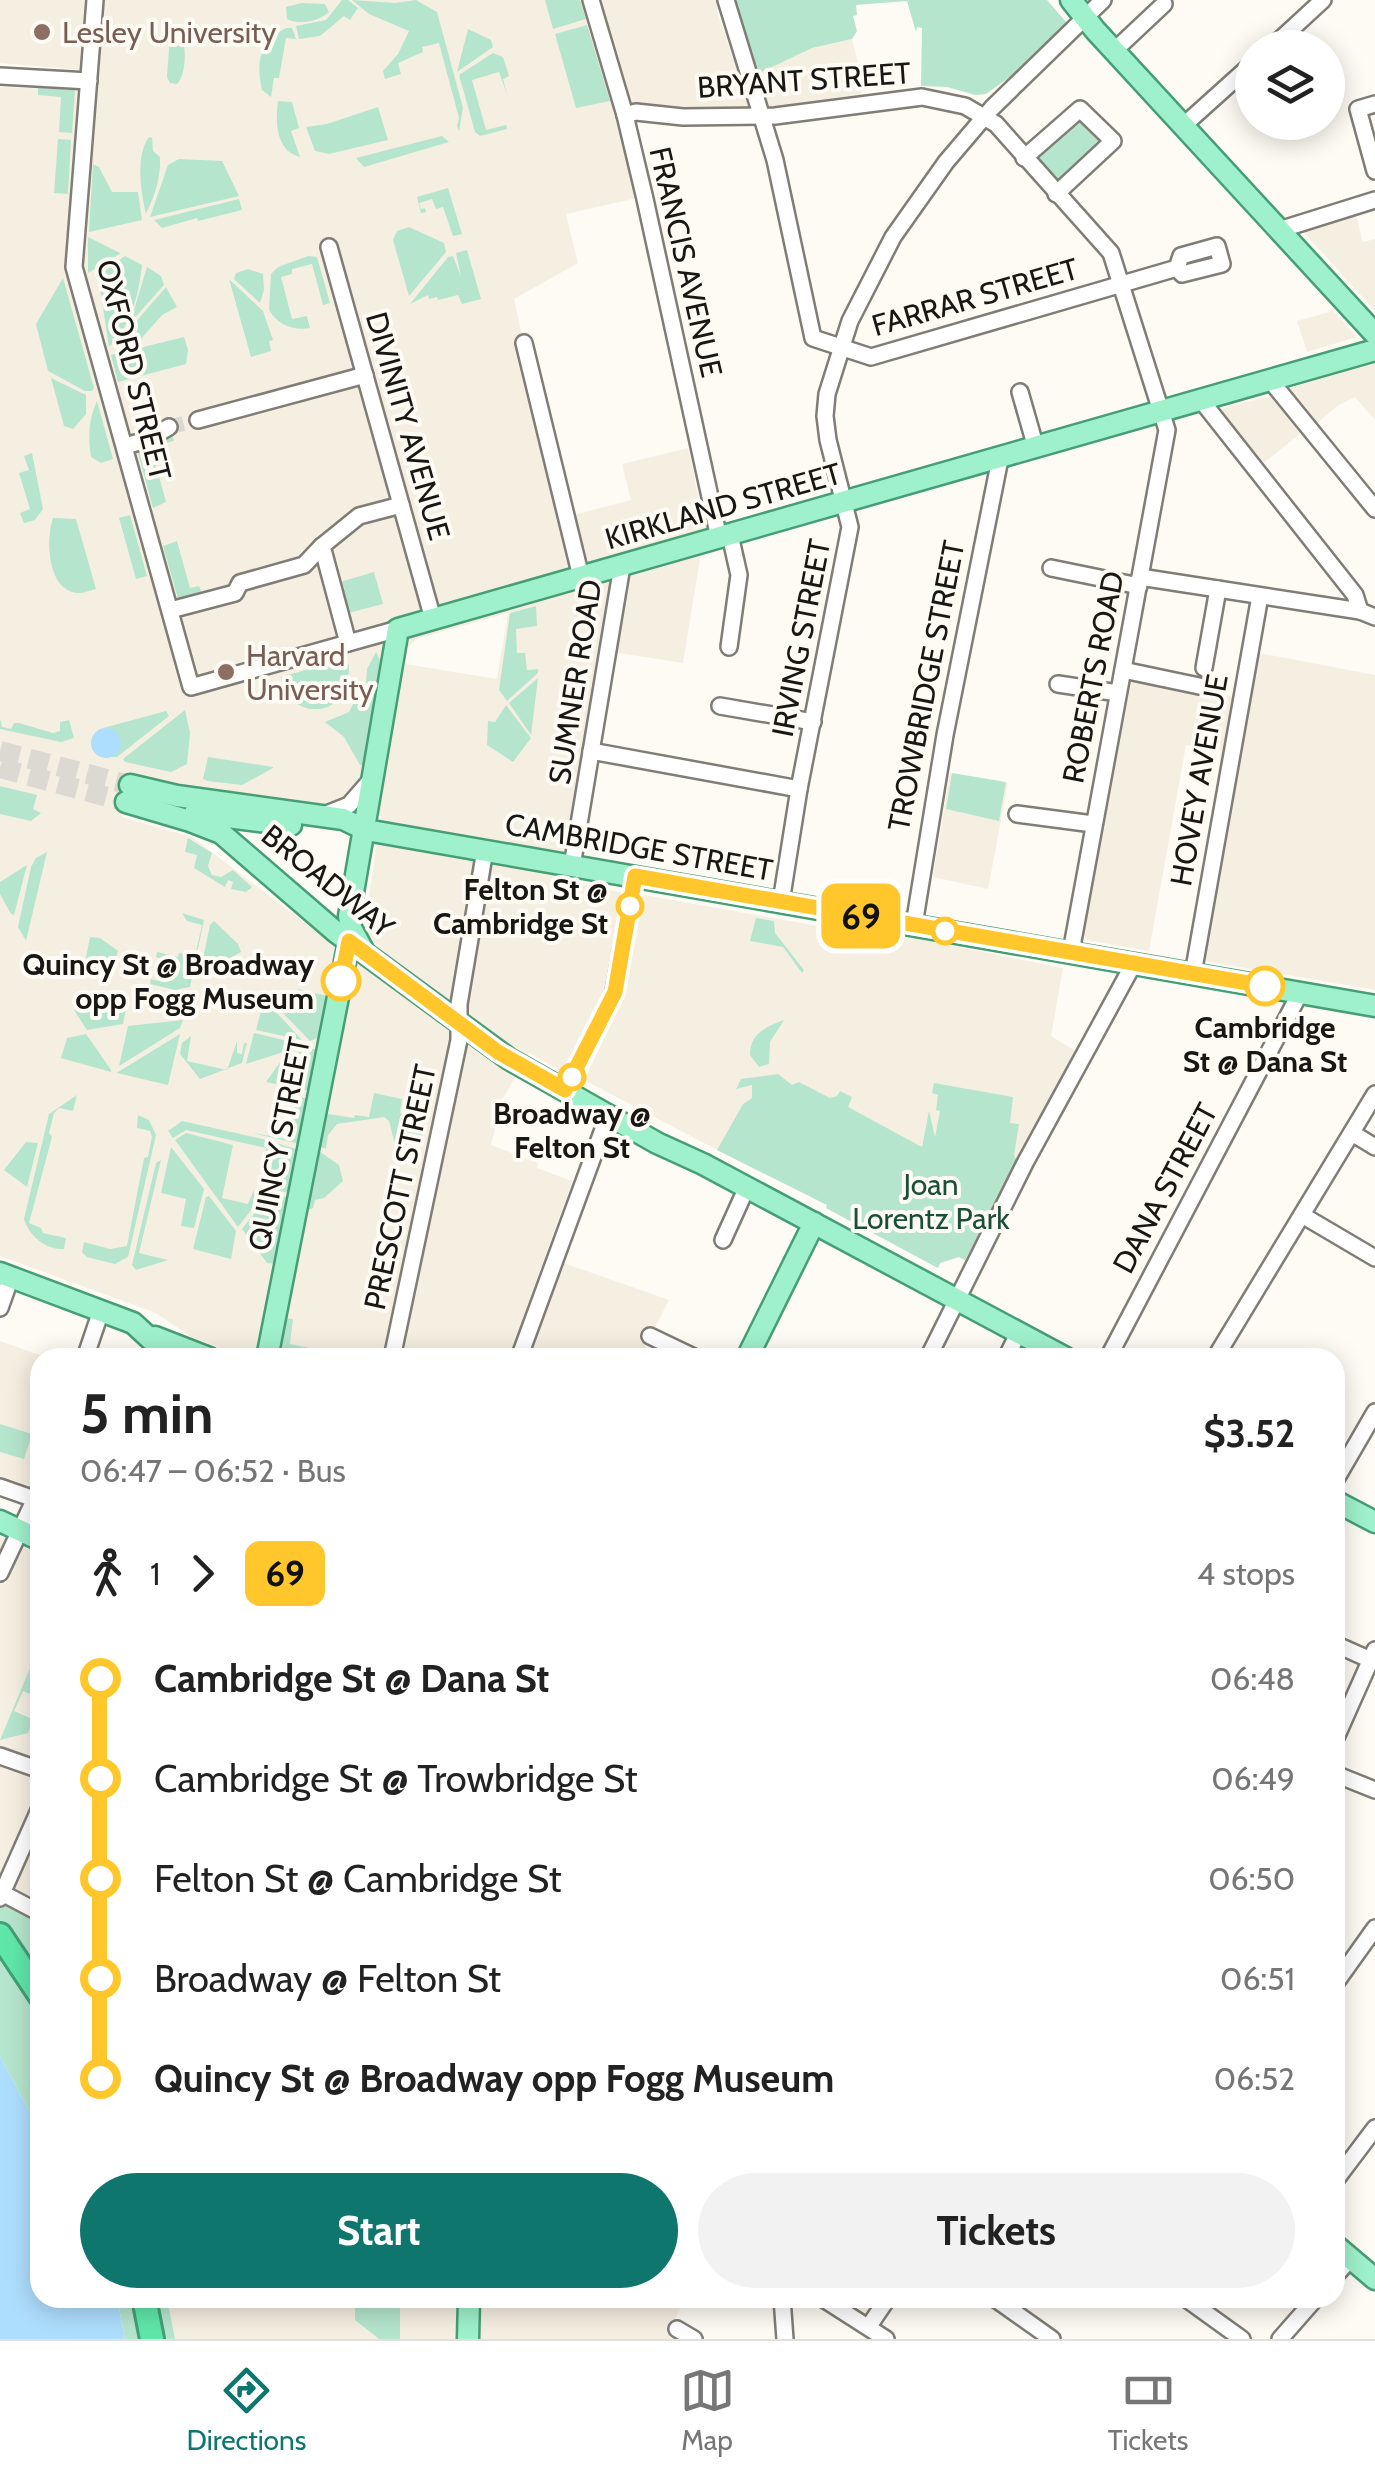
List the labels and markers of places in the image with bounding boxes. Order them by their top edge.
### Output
place label: Lesley University [62,14,276,51]
marker: Lesley University [31,21,53,43]
place label: Harvard University [246,637,374,708]
marker: Harvard University [215,661,237,683]
place label: Felton St @ Cambridge St [433,871,608,942]
marker: Felton St @ Cambridge St [617,893,643,919]
unlabelled marker [932,918,958,944]
place label: Quincy St @ Broadway opp Fogg Museum [23,946,315,1017]
marker: Quincy St @ Broadway opp Fogg Museum [322,962,360,1000]
marker: Cambridge St @ Dana St [1246,967,1284,1005]
place label: Cambridge St @ Dana St [1183,1009,1347,1080]
marker: Broadway @ Felton St [559,1064,585,1090]
place label: Broadway @ Felton St [493,1095,651,1166]

